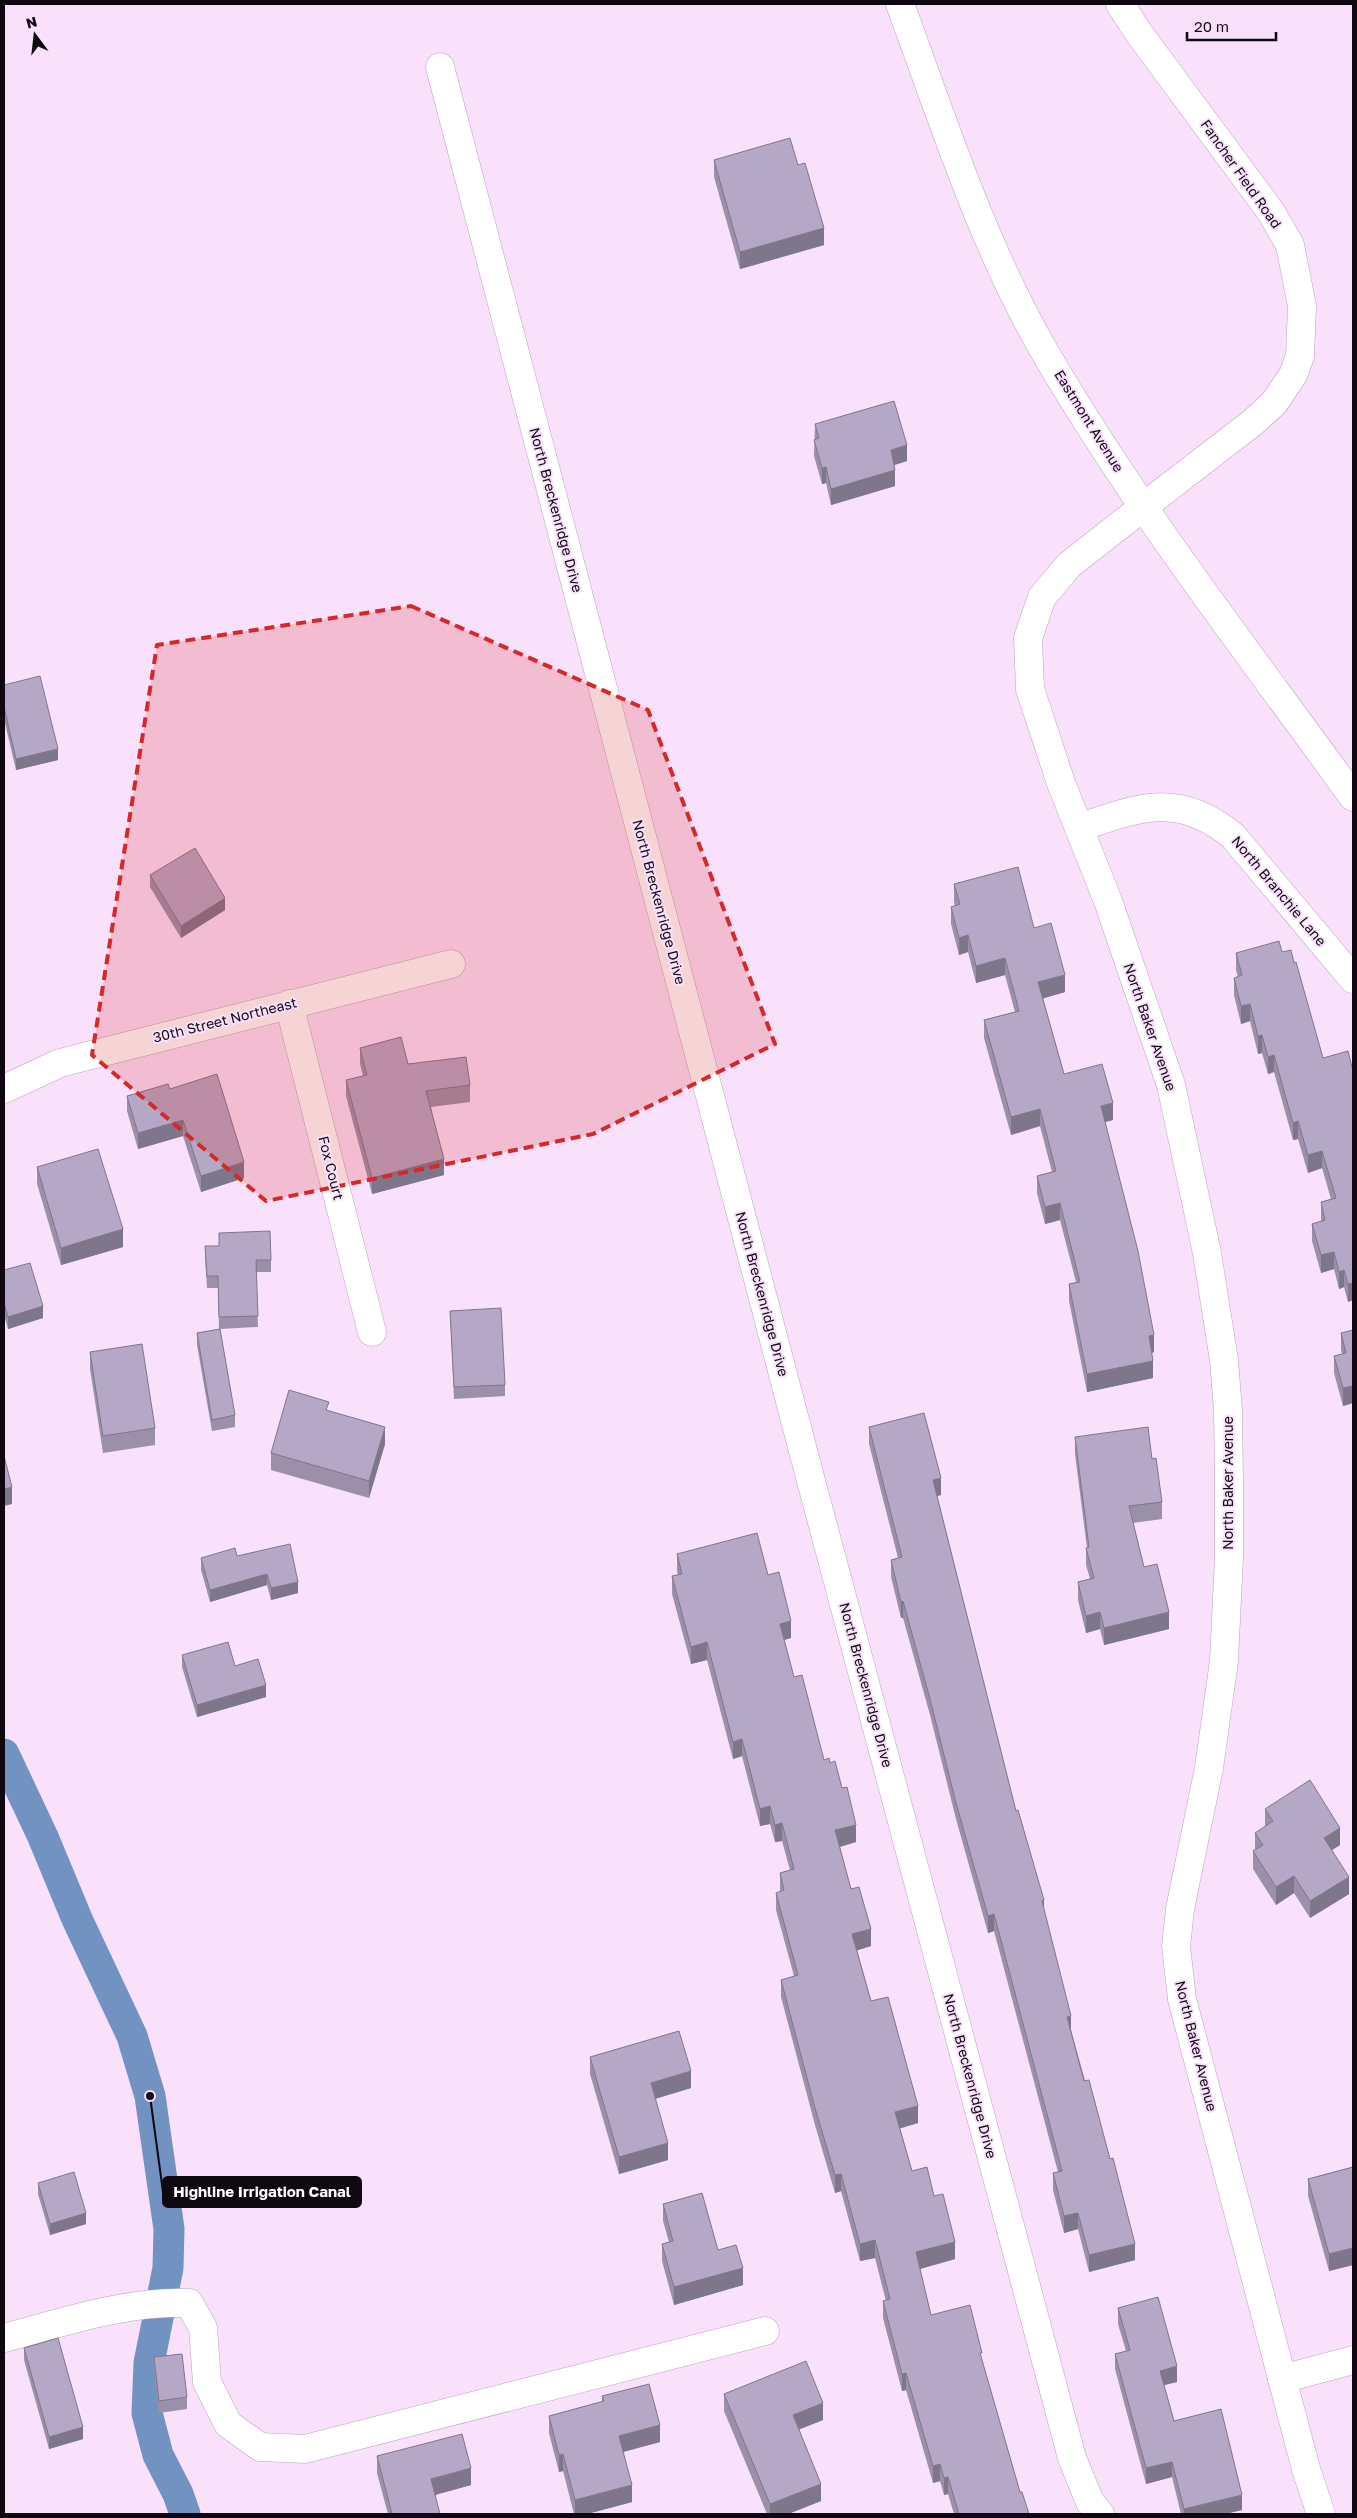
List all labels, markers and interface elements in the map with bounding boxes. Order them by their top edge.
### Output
north arrow [10,10,60,60]
scale bar [1187,10,1276,42]
text: N [24,12,39,32]
text: 20 m [1194,17,1229,35]
street label: Fancher Field Road [1197,116,1285,231]
street label: Eastmont Avenue [1051,367,1128,475]
street label: North Breckenridge Drive [526,426,587,594]
street label: North Breckenridge Drive [629,818,690,986]
street label: North Branchie Lane [1228,832,1330,949]
street label: North Baker Avenue [1121,961,1180,1093]
street label: 30th Street Northeast [151,993,299,1046]
street label: Fox Court [315,1134,348,1202]
street label: North Breckenridge Drive [732,1210,793,1378]
street label: North Baker Avenue [1219,1416,1236,1550]
street label: North Breckenridge Drive [836,1601,897,1769]
street label: North Baker Avenue [1172,1979,1221,2113]
street label: North Breckenridge Drive [940,1992,1001,2160]
callout: Highline Irrigation Canal [163,2177,361,2207]
text: Highline Irrigation Canal [173,2182,351,2200]

